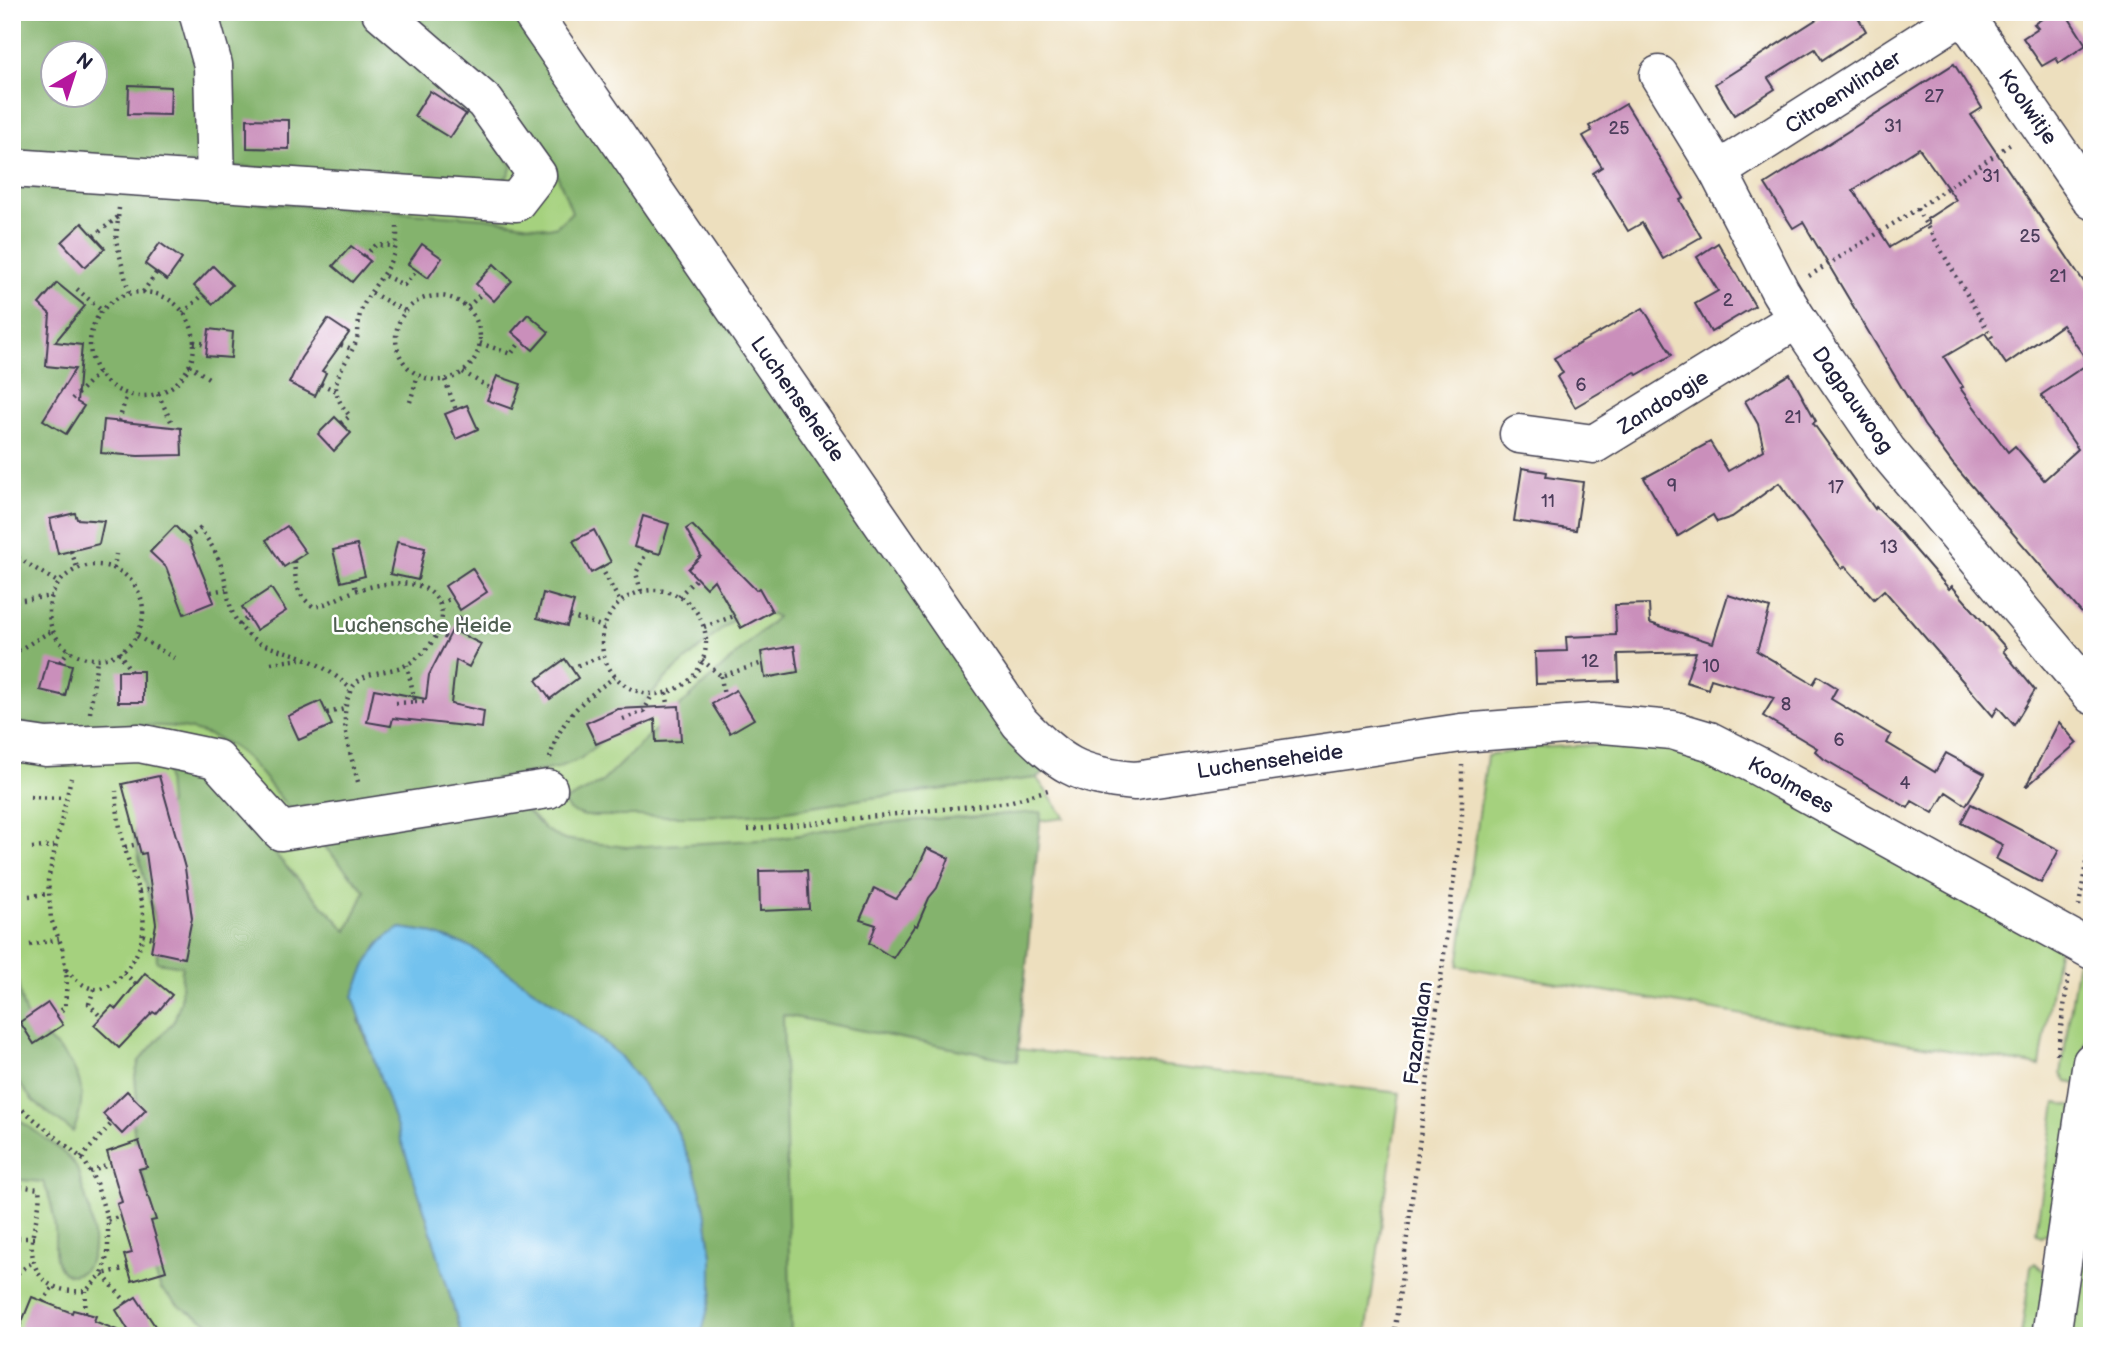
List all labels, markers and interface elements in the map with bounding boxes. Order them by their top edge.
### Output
north arrow [38,38,108,108]
street label: Citroenvlinder [1781,45,1906,139]
text: N [71,49,97,75]
street label: Koolwitje [1993,65,2062,150]
house number: 27 [1924,86,1944,107]
house number: 31 [1884,116,1902,137]
house number: 25 [1609,118,1629,139]
house number: 31 [1982,166,2000,187]
house number: 25 [2020,226,2040,247]
house number: 21 [2049,266,2067,287]
house number: 2 [1723,290,1734,311]
street label: Luchenseheide [745,332,850,467]
street label: Dagpauwoog [1807,342,1899,459]
street label: Zandoogje [1613,365,1713,441]
house number: 6 [1576,375,1587,396]
house number: 21 [1784,407,1802,428]
house number: 9 [1667,476,1677,497]
house number: 17 [1828,477,1844,498]
house number: 11 [1541,491,1555,512]
house number: 13 [1880,537,1898,558]
park label: Luchensche Heide [332,613,512,638]
house number: 12 [1581,651,1599,672]
house number: 10 [1702,656,1720,677]
house number: 8 [1781,694,1791,715]
house number: 6 [1834,730,1845,751]
street label: Luchenseheide [1195,739,1345,784]
street label: Koolmees [1743,752,1838,819]
house number: 4 [1900,773,1911,794]
street label: Fazantlaan [1399,980,1438,1086]

